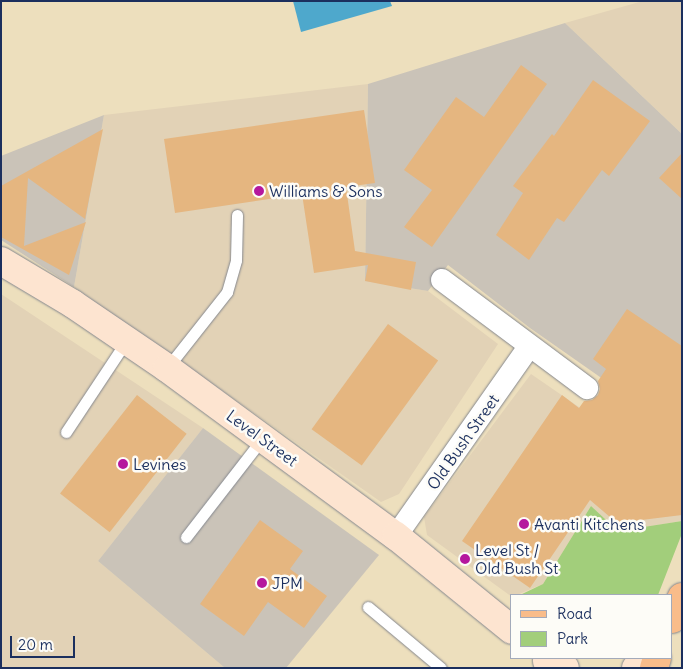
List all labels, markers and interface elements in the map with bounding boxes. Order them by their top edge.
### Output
place label: Williams & Sons [269,181,383,201]
marker: Williams & Sons [253,185,265,197]
street label: Old Bush Street [423,391,503,493]
street label: Level Street [223,406,301,470]
place label: Levines [133,454,186,474]
marker: Levines [117,458,129,470]
place label: Avanti Kitchens [534,514,644,534]
marker: Avanti Kitchens [518,518,530,530]
place label: Level St / Old Bush St [475,540,558,578]
marker: Level St / Old Bush St [459,553,471,565]
place label: JPM [272,573,303,593]
marker: JPM [256,577,268,589]
legend [510,594,673,659]
text: Road [557,604,592,623]
scale bar [12,626,78,658]
text: Park [557,629,588,648]
text: 20 m [18,635,53,654]

